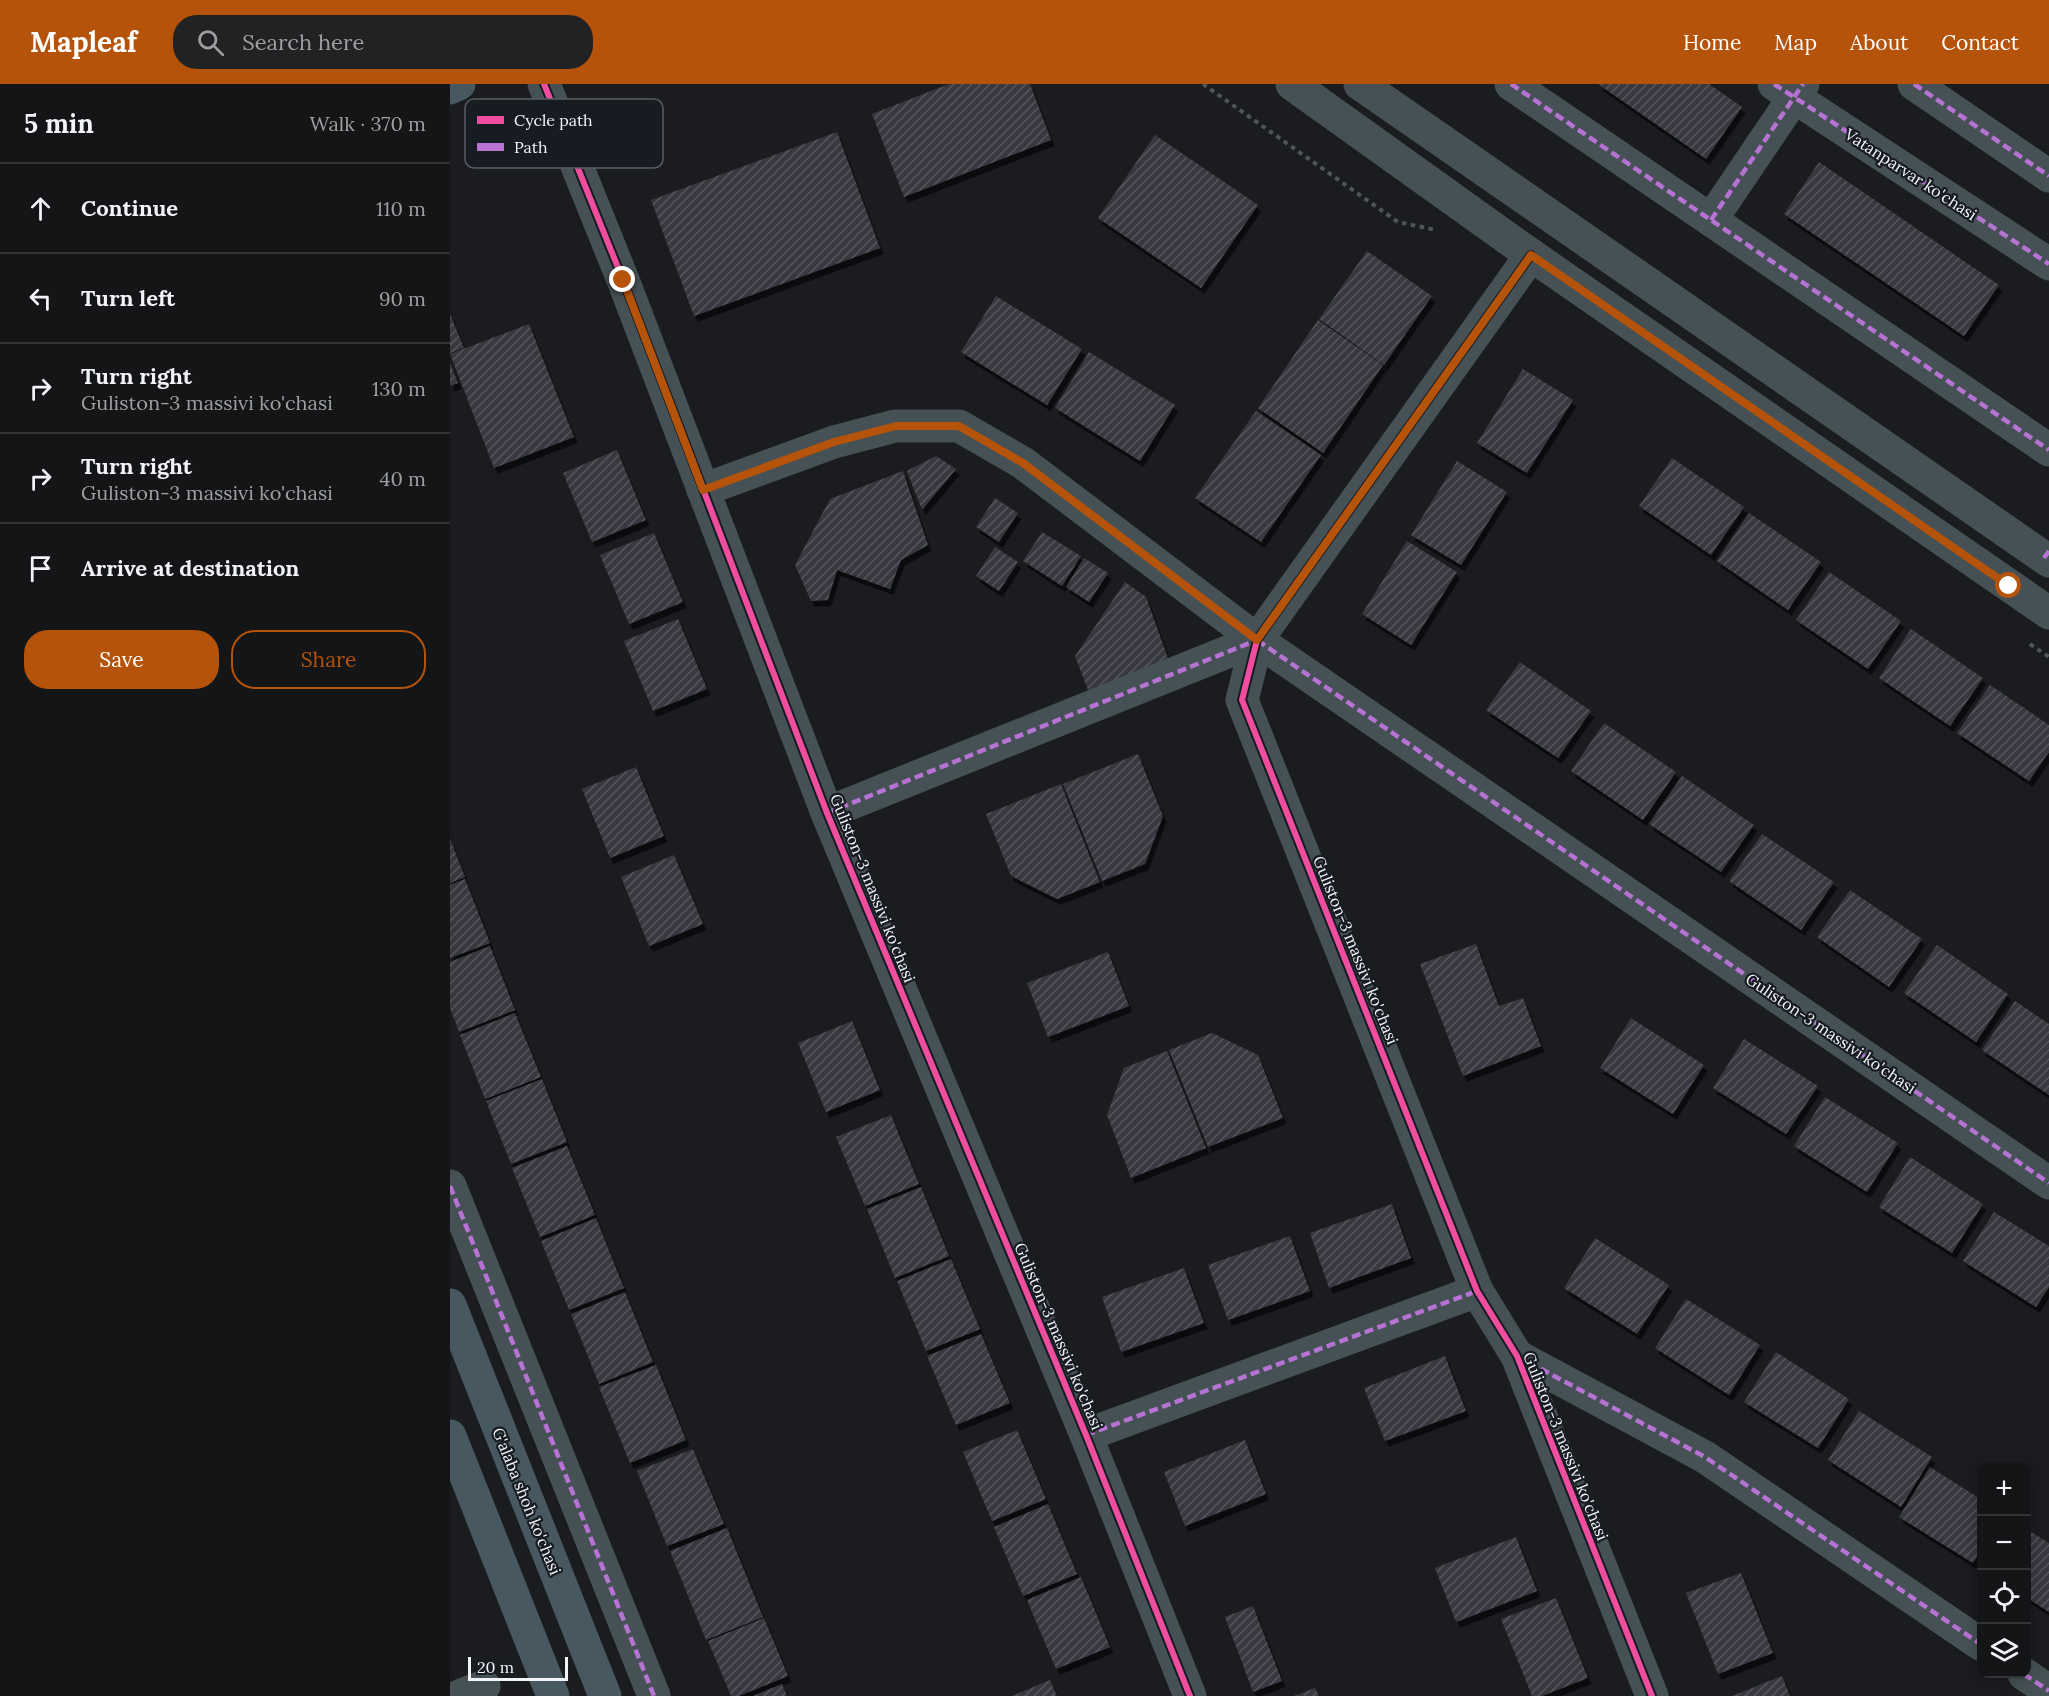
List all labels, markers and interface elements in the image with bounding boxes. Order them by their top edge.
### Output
search box [173,15,593,69]
text: Mapleaf [30,24,137,60]
icon: search [194,26,227,59]
text: Search here [242,28,364,56]
text: Home [1683,29,1741,56]
text: Map [1774,29,1817,56]
text: About [1850,29,1908,56]
text: Contact [1941,29,2019,56]
legend [465,99,663,168]
text: 5 min [24,107,94,140]
text: Cycle path [514,110,593,130]
text: Walk · 370 m [309,111,426,136]
street label: Vatanparvar ko'chasi [1840,123,1981,224]
text: Path [514,137,548,157]
icon: ahead [24,192,57,225]
text: Continue [81,194,178,222]
text: 110 m [376,196,426,221]
route end [609,266,635,292]
icon: left [24,282,57,315]
text: Turn left [81,284,175,312]
text: 90 m [379,286,426,311]
text: Turn right [81,362,192,390]
icon: right [24,372,57,405]
text: 130 m [372,376,426,401]
text: Guliston-3 massivi ko'chasi [81,390,333,415]
text: Turn right [81,452,192,480]
icon: right [24,462,57,495]
text: 40 m [380,466,426,491]
text: Guliston-3 massivi ko'chasi [81,480,333,505]
icon: arrive [24,552,57,585]
text: Arrive at destination [81,554,299,582]
route start [1995,572,2021,598]
button: Save [24,630,219,689]
button: Share [231,630,426,689]
street label: Guliston-3 massivi ko'chasi [826,791,920,985]
street label: Guliston-3 massivi ko'chasi [1309,853,1403,1047]
street label: Guliston-3 massivi ko'chasi [1742,968,1920,1098]
street label: Guliston-3 massivi ko'chasi [1010,1239,1108,1433]
street label: Guliston-3 massivi ko'chasi [1519,1349,1613,1543]
street label: G'alaba shoh ko'chasi [488,1424,566,1578]
map controls [1977,1462,2031,1678]
button: + [1977,1462,2031,1516]
button: − [1977,1516,2031,1570]
button: locate [1977,1570,2031,1624]
button: layers [1977,1624,2031,1678]
scale bar [468,1654,568,1682]
text: 20 m [477,1657,514,1677]

